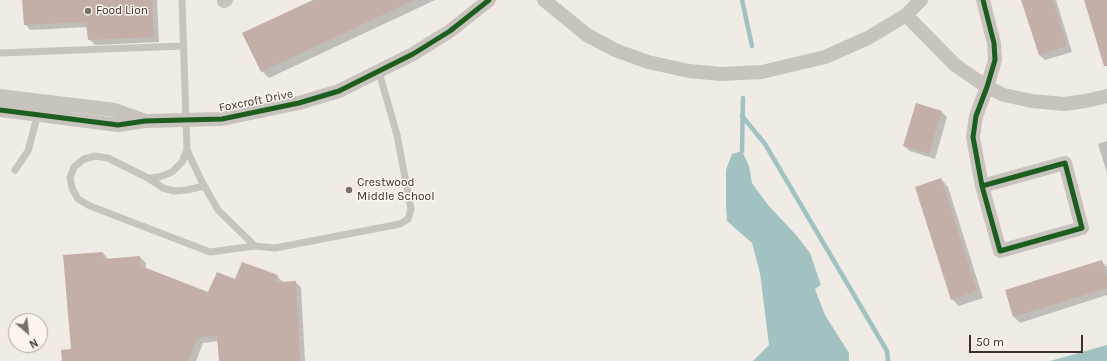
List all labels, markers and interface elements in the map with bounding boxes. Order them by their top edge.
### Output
place label: Food Lion [96,4,148,18]
marker: Food Lion [83,6,93,16]
street label: Foxcroft Drive [218,87,294,115]
place label: Crestwood Middle School [357,176,434,204]
marker: Crestwood Middle School [344,185,354,195]
north arrow [8,313,48,353]
scale bar [971,327,1085,353]
text: 50 m [976,335,1004,349]
text: N [27,336,40,351]

